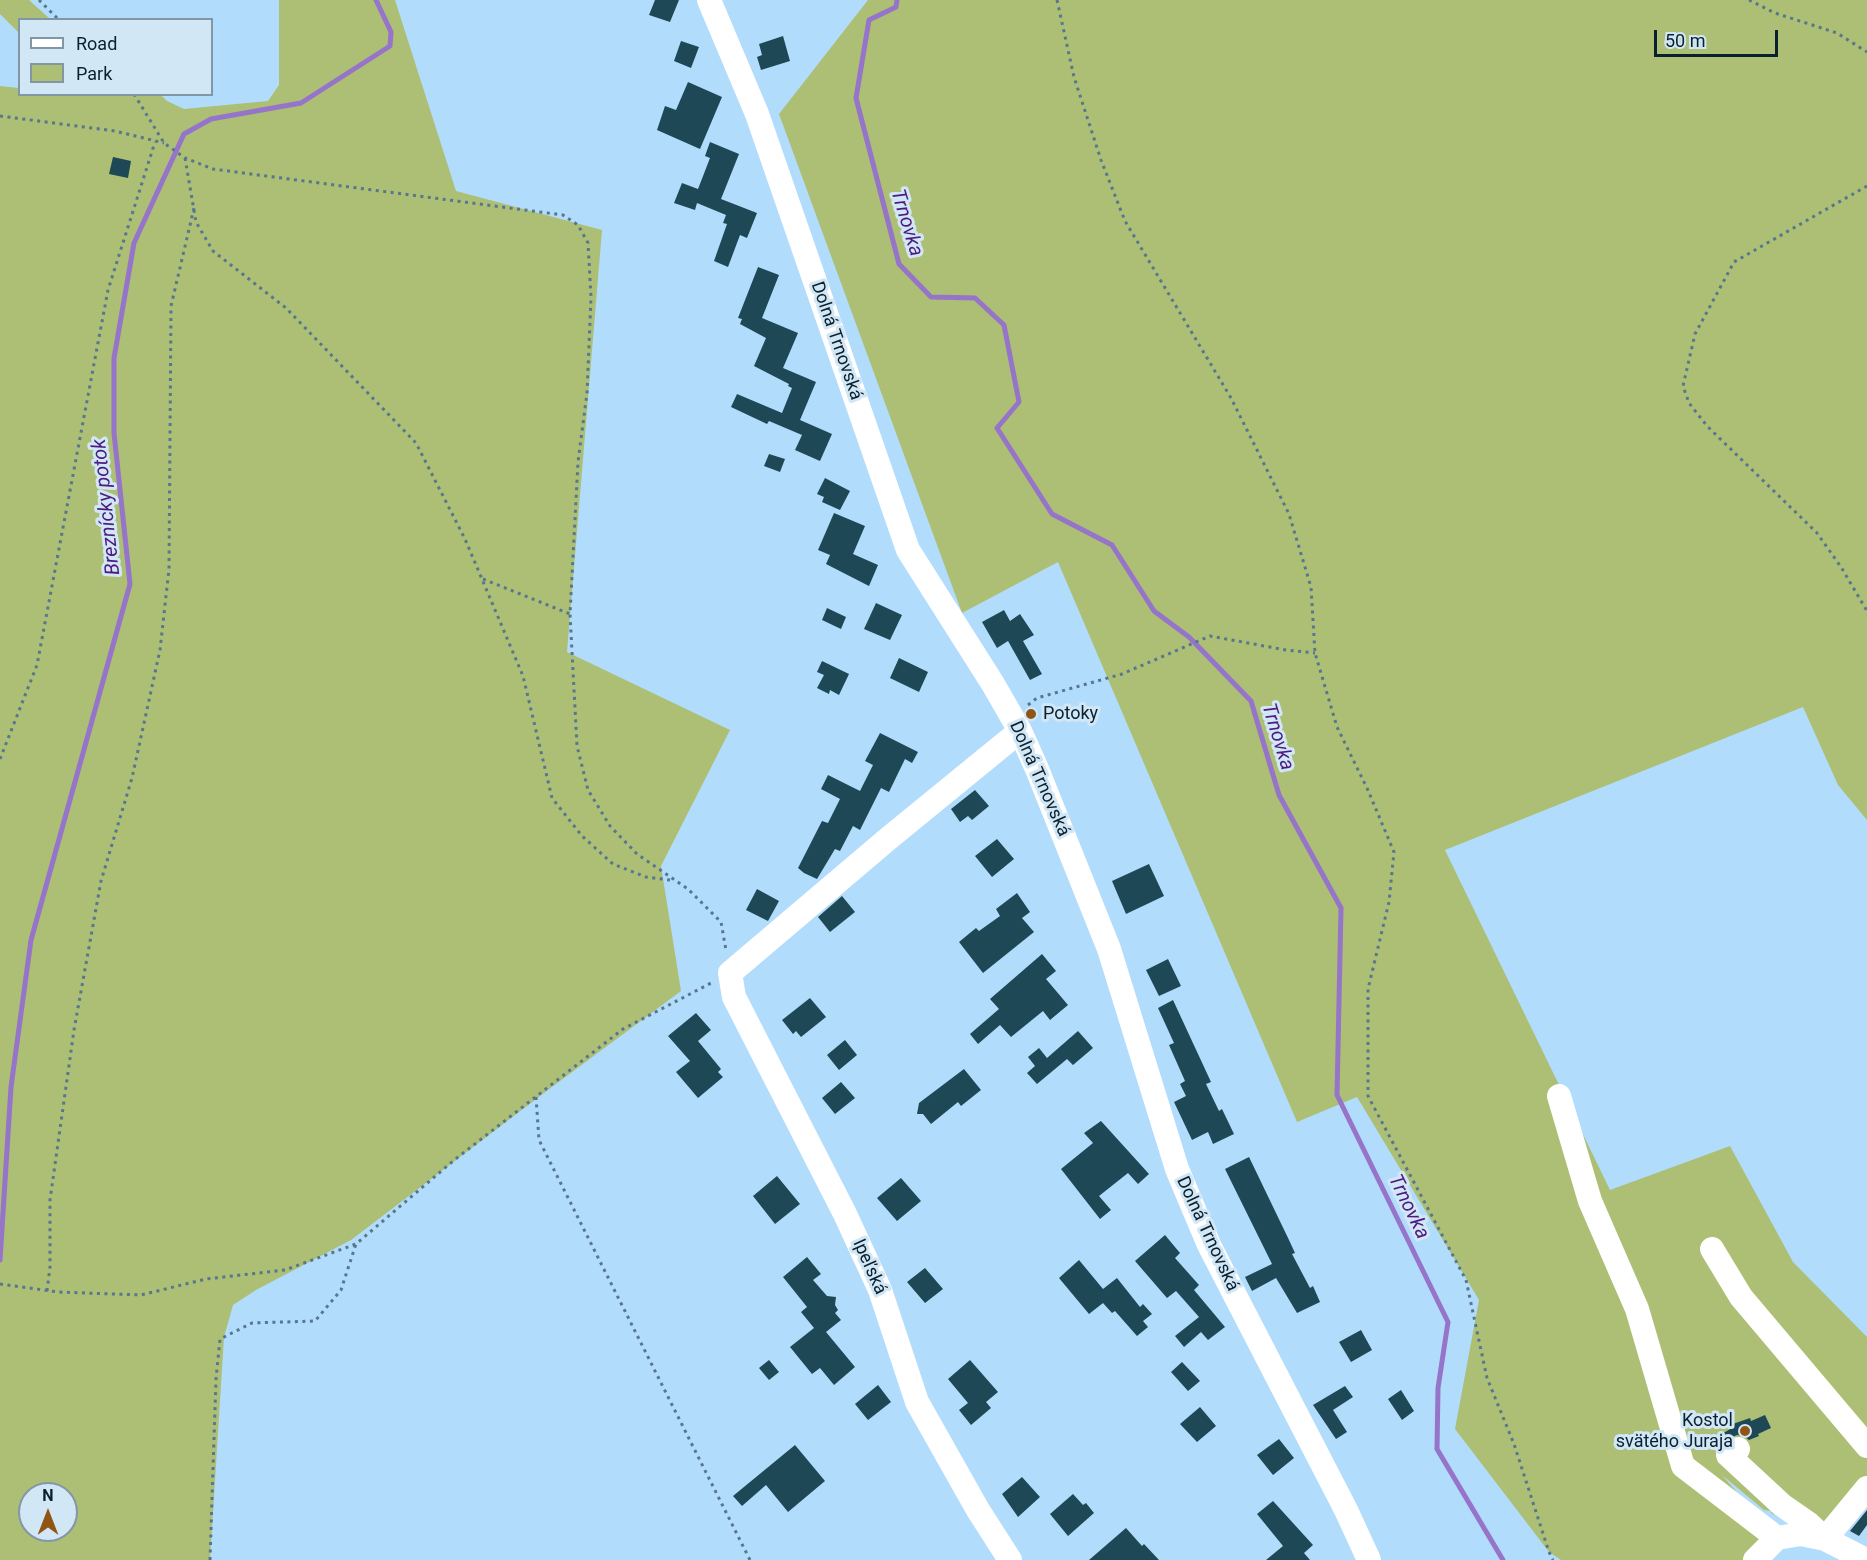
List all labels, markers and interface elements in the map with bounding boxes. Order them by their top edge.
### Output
legend [18,18,213,96]
scale bar [1657,18,1782,56]
text: 50 m [1665,30,1705,51]
text: Road [76,33,117,54]
text: Park [76,63,112,84]
water label: Trnovka [884,187,928,259]
street label: Dolná Trnovská [806,279,866,403]
water label: Breznícky potok [88,438,126,576]
water label: Trnovka [1255,701,1299,773]
place label: Potoky [1043,703,1098,725]
marker: Potoky [1024,707,1038,721]
street label: Dolná Trnovská [1004,718,1074,840]
water label: Trnovka [1382,1171,1434,1243]
street label: Dolná Trnovská [1171,1173,1243,1295]
street label: Ipeľská [847,1236,891,1298]
place label: Kostol svätého Juraja [1616,1410,1733,1452]
marker: Kostol svätého Juraja [1738,1424,1752,1438]
north arrow [18,1482,78,1542]
text: N [42,1486,54,1505]

